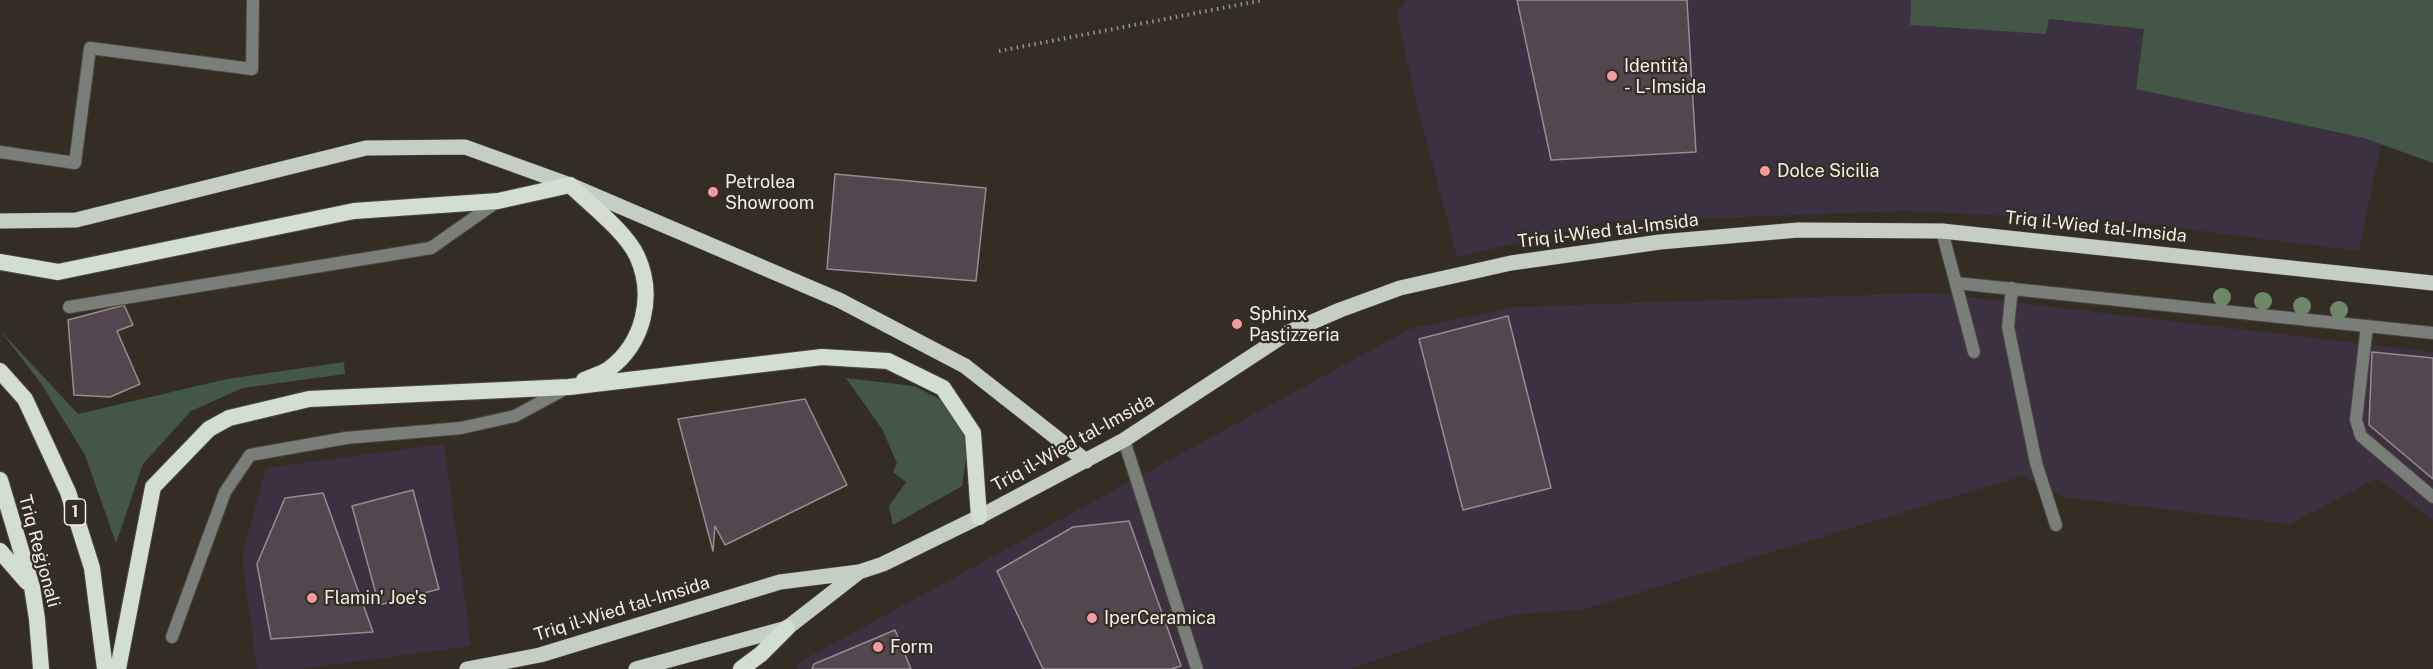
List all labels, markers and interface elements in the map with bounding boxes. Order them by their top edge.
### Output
place label: Identità - L-Imsida [1624,55,1706,98]
marker: Identità - L-Imsida [1605,69,1619,83]
place label: Dolce Sicilia [1777,160,1879,182]
marker: Dolce Sicilia [1758,164,1772,178]
place label: Petrolea Showroom [725,171,814,213]
marker: Petrolea Showroom [706,185,720,199]
street label: Triq il-Wied tal-Imsida [2004,207,2188,247]
street label: Triq il-Wied tal-Imsida [1516,209,1700,253]
place label: Sphinx Pastizzeria [1249,303,1340,346]
marker: Sphinx Pastizzeria [1230,317,1244,331]
street label: Triq il-Wied tal-Imsida [988,389,1158,497]
street label: Triq Reġjonali [14,492,64,610]
road number: 1 [64,499,86,525]
street label: Triq il-Wied tal-Imsida [532,572,712,646]
place label: Flamin' Joe's [324,587,427,609]
marker: Flamin' Joe's [305,591,319,605]
place label: IperCeramica [1104,607,1216,629]
marker: IperCeramica [1085,611,1099,625]
place label: Form [890,636,933,658]
marker: Form [871,640,885,654]

